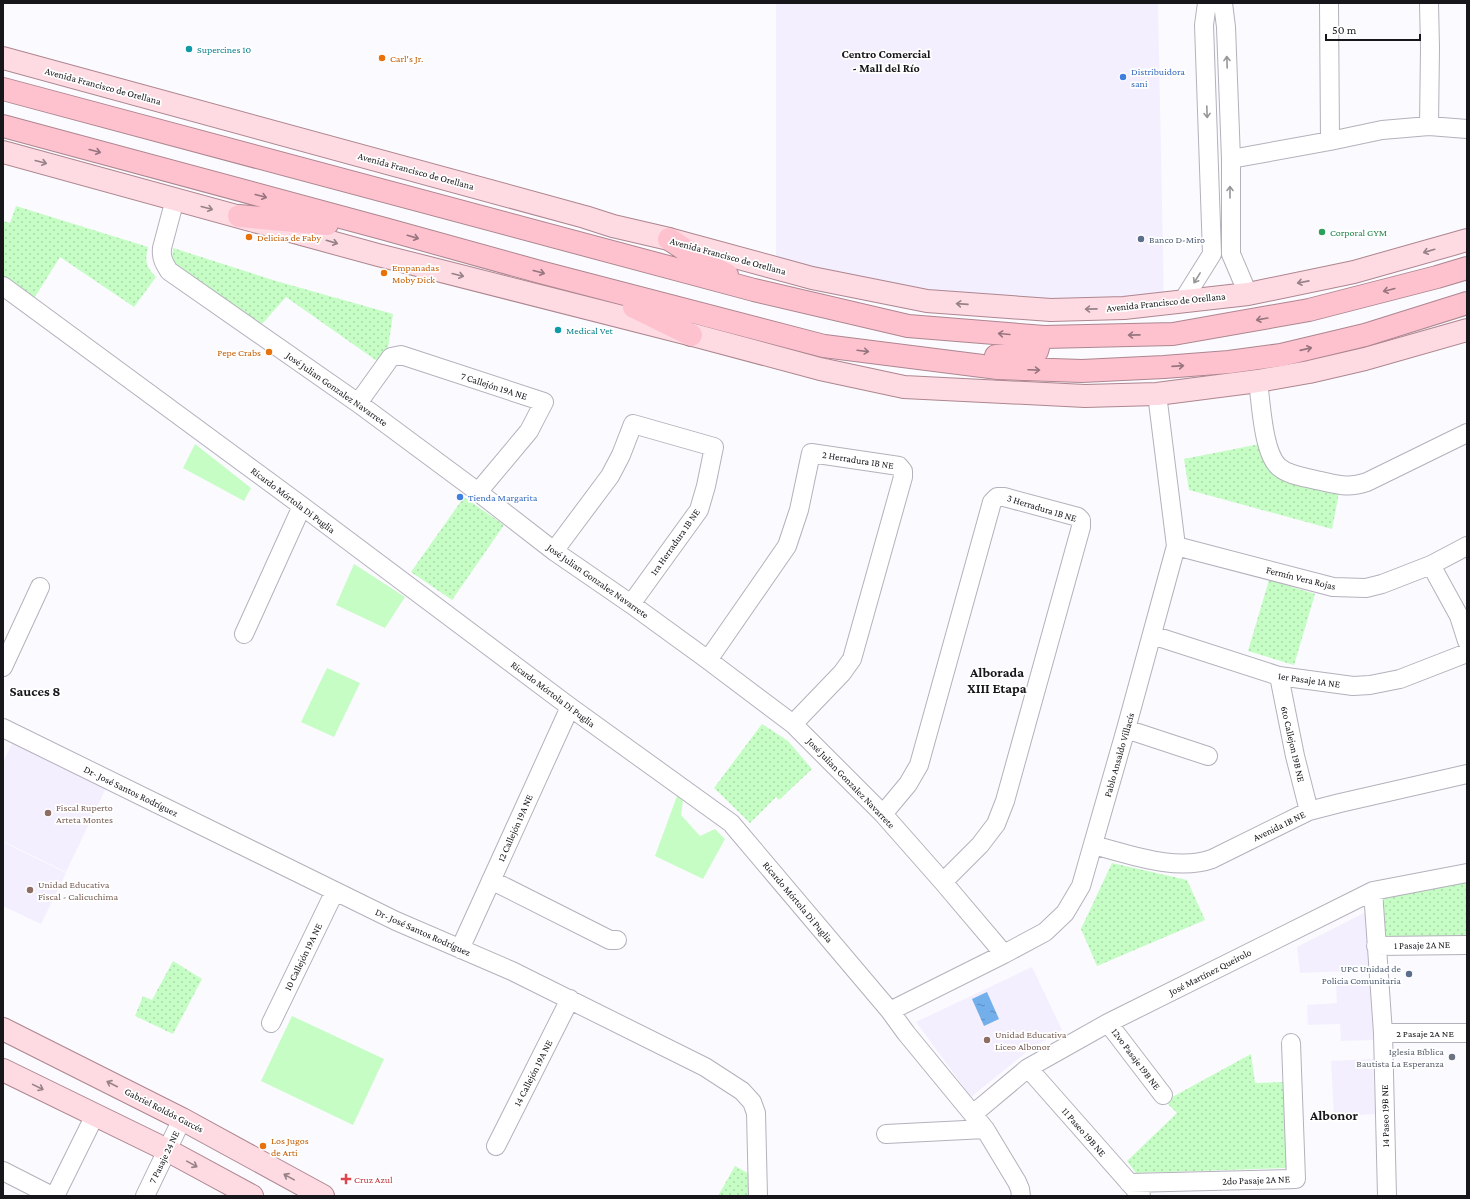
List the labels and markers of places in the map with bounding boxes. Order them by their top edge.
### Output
marker: Supercines 10 [184,44,194,54]
place label: Supercines 10 [197,44,252,55]
marker: Carl's Jr. [377,53,387,63]
place label: Carl's Jr. [390,53,423,64]
place label: Distribuidora sani [1131,66,1185,89]
marker: Distribuidora sani [1118,72,1128,82]
marker: Corporal GYM [1317,227,1327,237]
place label: Corporal GYM [1330,227,1387,238]
marker: Delicias de Faby [244,232,254,242]
place label: Delicias de Faby [257,232,321,243]
marker: Banco D-Miro [1136,234,1146,244]
place label: Banco D-Miro [1149,234,1205,245]
place label: Empanadas Moby Dick [392,262,439,285]
marker: Empanadas Moby Dick [379,268,389,278]
marker: Medical Vet [553,325,563,335]
place label: Medical Vet [566,325,614,336]
place label: Pepe Crabs [217,347,261,358]
marker: Pepe Crabs [264,347,274,357]
marker: Tienda Margarita [455,492,465,502]
place label: Tienda Margarita [468,492,538,503]
place label: Fiscal Ruperto Arteta Montes [56,802,113,825]
marker: Fiscal Ruperto Arteta Montes [43,808,53,818]
place label: Unidad Educativa Fiscal - Calicuchima [38,879,119,902]
marker: Unidad Educativa Fiscal - Calicuchima [25,885,35,895]
place label: UPC Unidad de Policia Comunitaria [1322,963,1402,986]
marker: UPC Unidad de Policia Comunitaria [1404,969,1414,979]
place label: Unidad Educativa Liceo Albonor [995,1029,1067,1052]
marker: Unidad Educativa Liceo Albonor [982,1035,992,1045]
place label: Iglesia Bíblica Bautista La Esperanza [1356,1046,1444,1069]
marker: Iglesia Bíblica Bautista La Esperanza [1447,1052,1457,1062]
place label: Los Jugos de Arti [271,1135,309,1158]
marker: Los Jugos de Arti [258,1141,268,1151]
marker: Cruz Azul [341,1174,351,1184]
place label: Cruz Azul [354,1174,393,1185]

